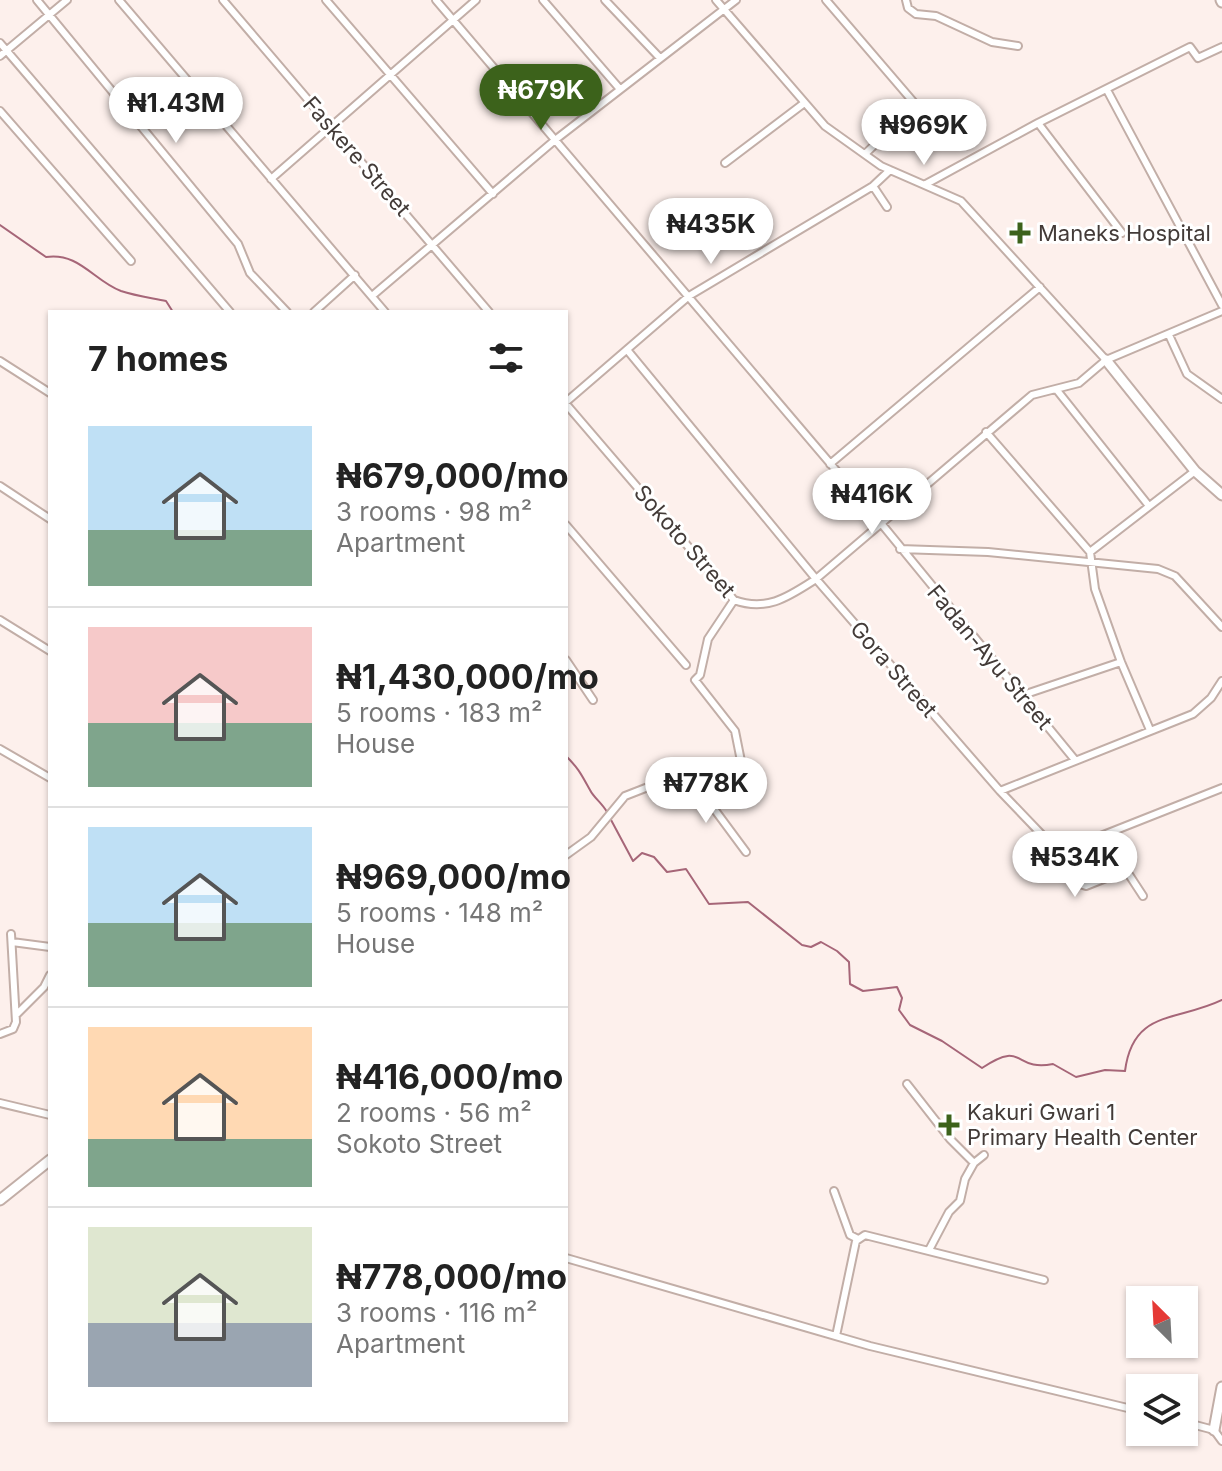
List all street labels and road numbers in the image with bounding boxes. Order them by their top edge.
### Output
street label: Faskere Street [298,91,416,221]
street label: Sokoto Street [629,479,741,603]
street label: Fadan-Ayu Street [922,580,1058,734]
street label: Gora Street [845,616,943,722]

